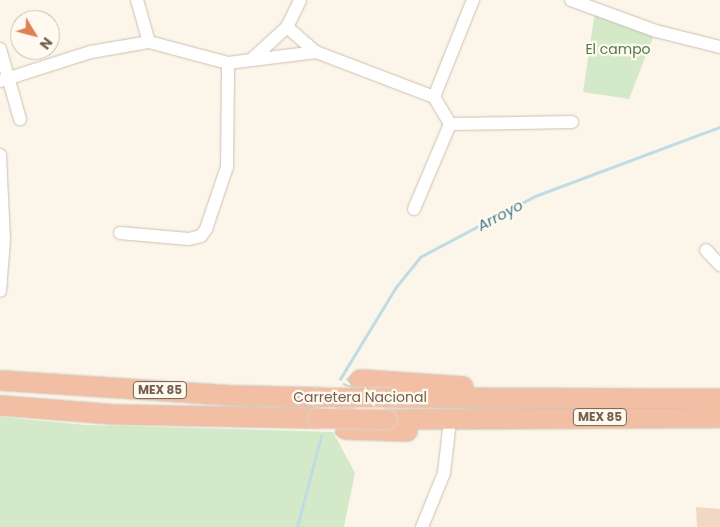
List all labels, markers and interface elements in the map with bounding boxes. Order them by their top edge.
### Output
north arrow [10,10,60,60]
text: N [35,33,57,54]
park label: El campo [585,41,651,57]
water label: Arroyo [474,196,526,234]
road number: MEX 85 [132,380,188,400]
street label: Carretera Nacional [293,389,427,405]
road number: MEX 85 [572,408,628,427]

